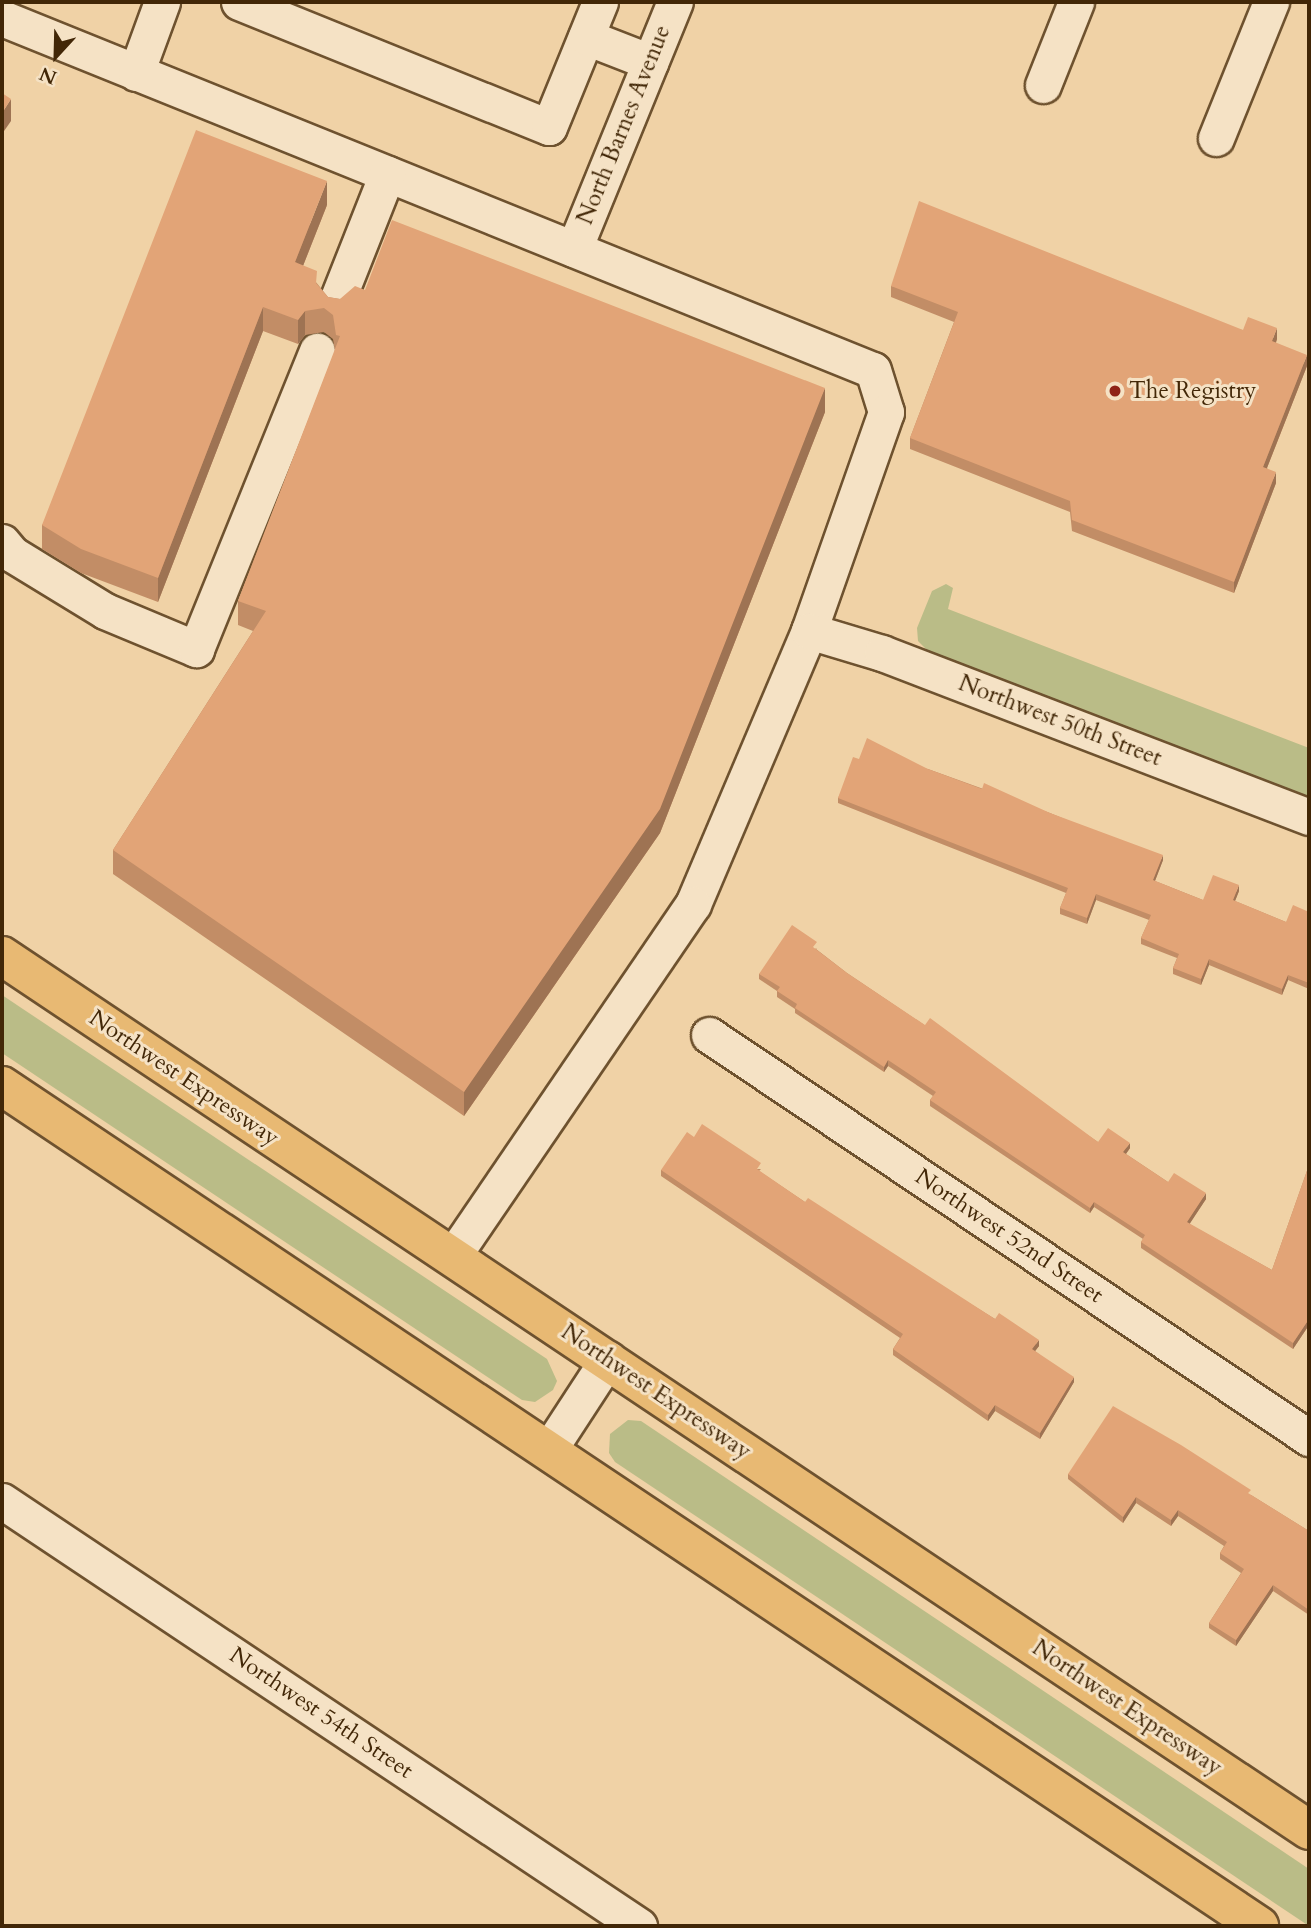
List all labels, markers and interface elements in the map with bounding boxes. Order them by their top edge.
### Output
north arrow [21,21,91,91]
street label: North Barnes Avenue [571,21,677,229]
text: N [36,60,61,91]
place label: The Registry [1129,377,1256,405]
marker: The Registry [1107,383,1123,399]
street label: Northwest 50th Street [955,670,1165,772]
street label: Northwest Expressway [84,1004,284,1152]
street label: Northwest 52nd Street [910,1163,1108,1309]
street label: Northwest Expressway [556,1318,756,1466]
street label: Northwest Expressway [1027,1634,1227,1782]
street label: Northwest 54th Street [224,1641,418,1785]

